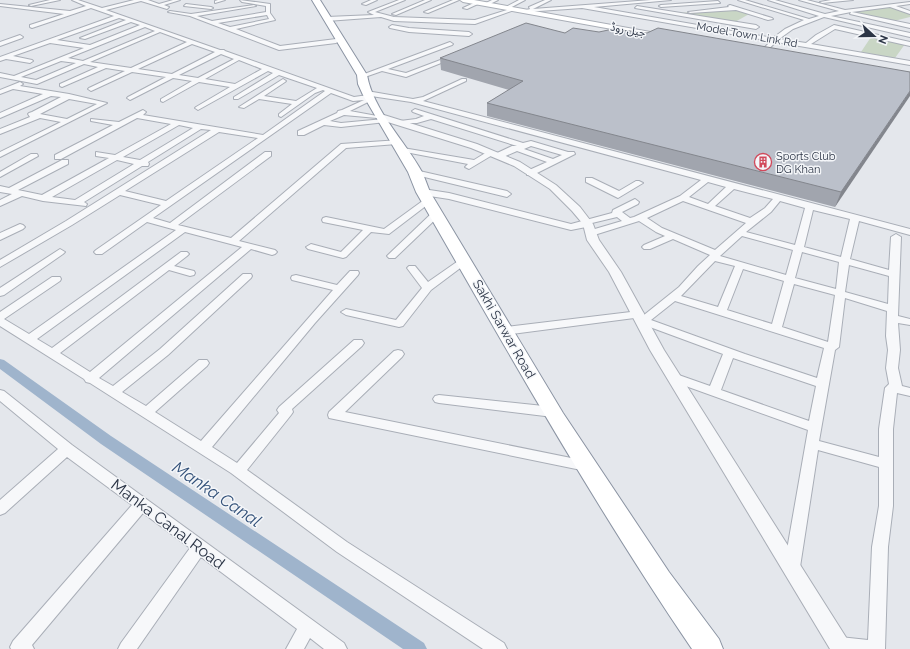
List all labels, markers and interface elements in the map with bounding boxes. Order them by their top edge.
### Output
north arrow [854,16,894,56]
street label: جیل روڈ [609,20,647,40]
street label: Model Town Link Rd [696,20,799,50]
text: N [875,33,890,46]
place label: Sports Club DG Khan [776,150,836,176]
building icon: Sports Club DG Khan [753,152,773,172]
street label: Sakhi Sarwar Road [470,277,538,381]
water label: Manka Canal [169,457,265,531]
street label: Manka Canal Road [107,475,229,573]

